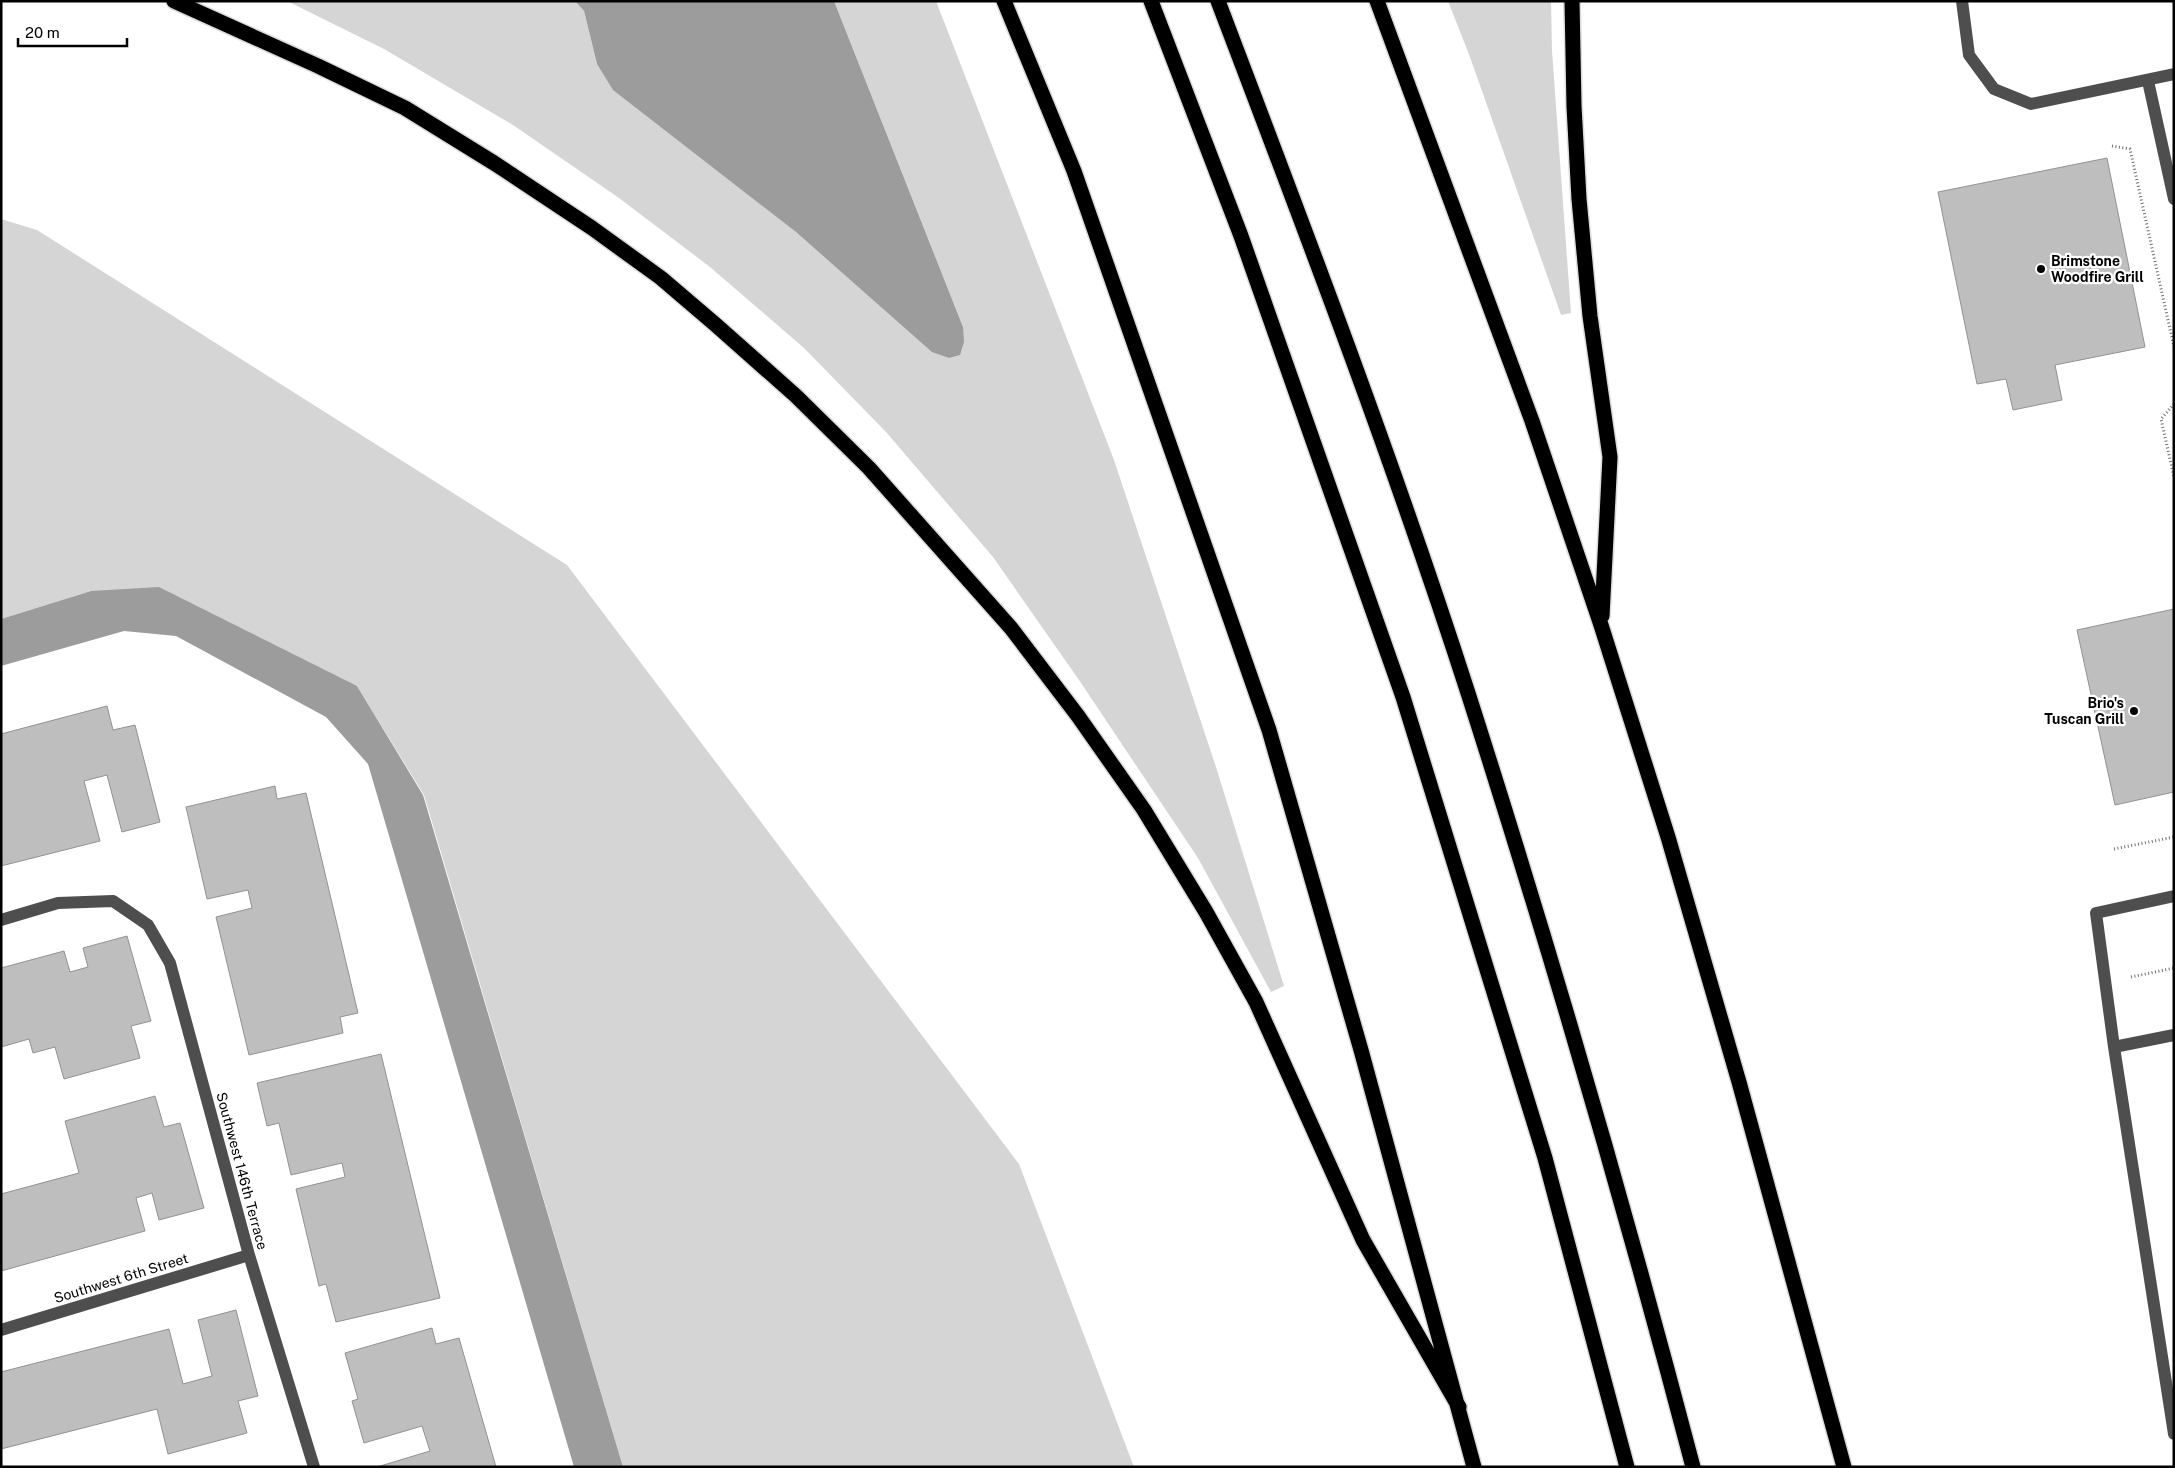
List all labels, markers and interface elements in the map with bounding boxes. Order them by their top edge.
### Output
scale bar [18,15,126,47]
text: 20 m [25,24,60,41]
place label: Brimstone Woodfire Grill [2051,253,2144,285]
marker: Brimstone Woodfire Grill [2035,263,2047,275]
place label: Brio's Tuscan Grill [2044,695,2124,727]
marker: Brio's Tuscan Grill [2128,705,2140,717]
street label: Southwest 146th Terrace [213,1090,271,1252]
street label: Southwest 6th Street [52,1250,190,1306]

